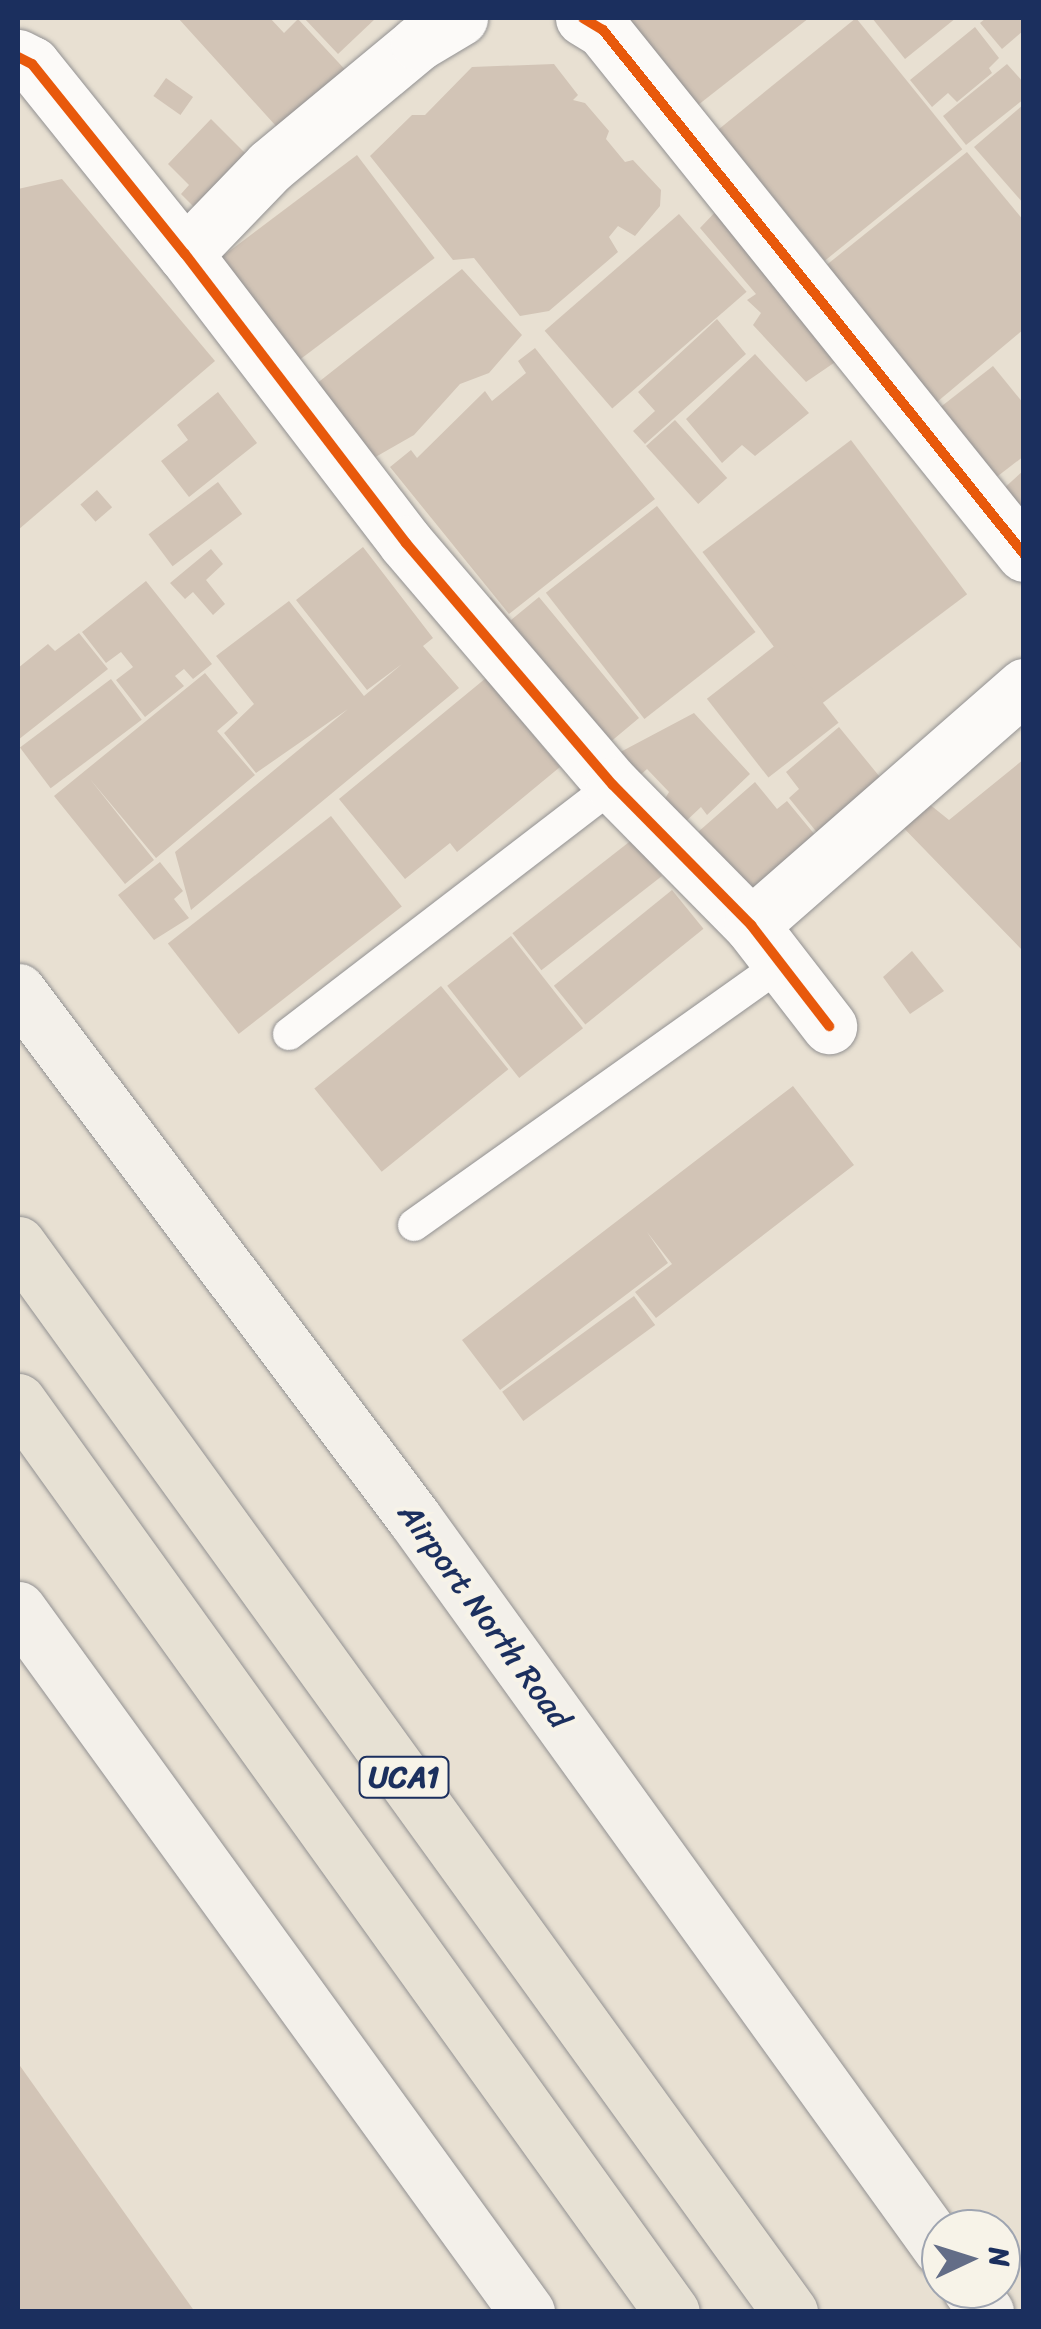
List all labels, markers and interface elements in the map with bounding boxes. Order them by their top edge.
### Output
street label: Airport North Road [389,1495,579,1737]
road number: UCA1 [356,1752,452,1802]
north arrow [921,2209,1021,2309]
text: N [974,2246,1025,2268]

